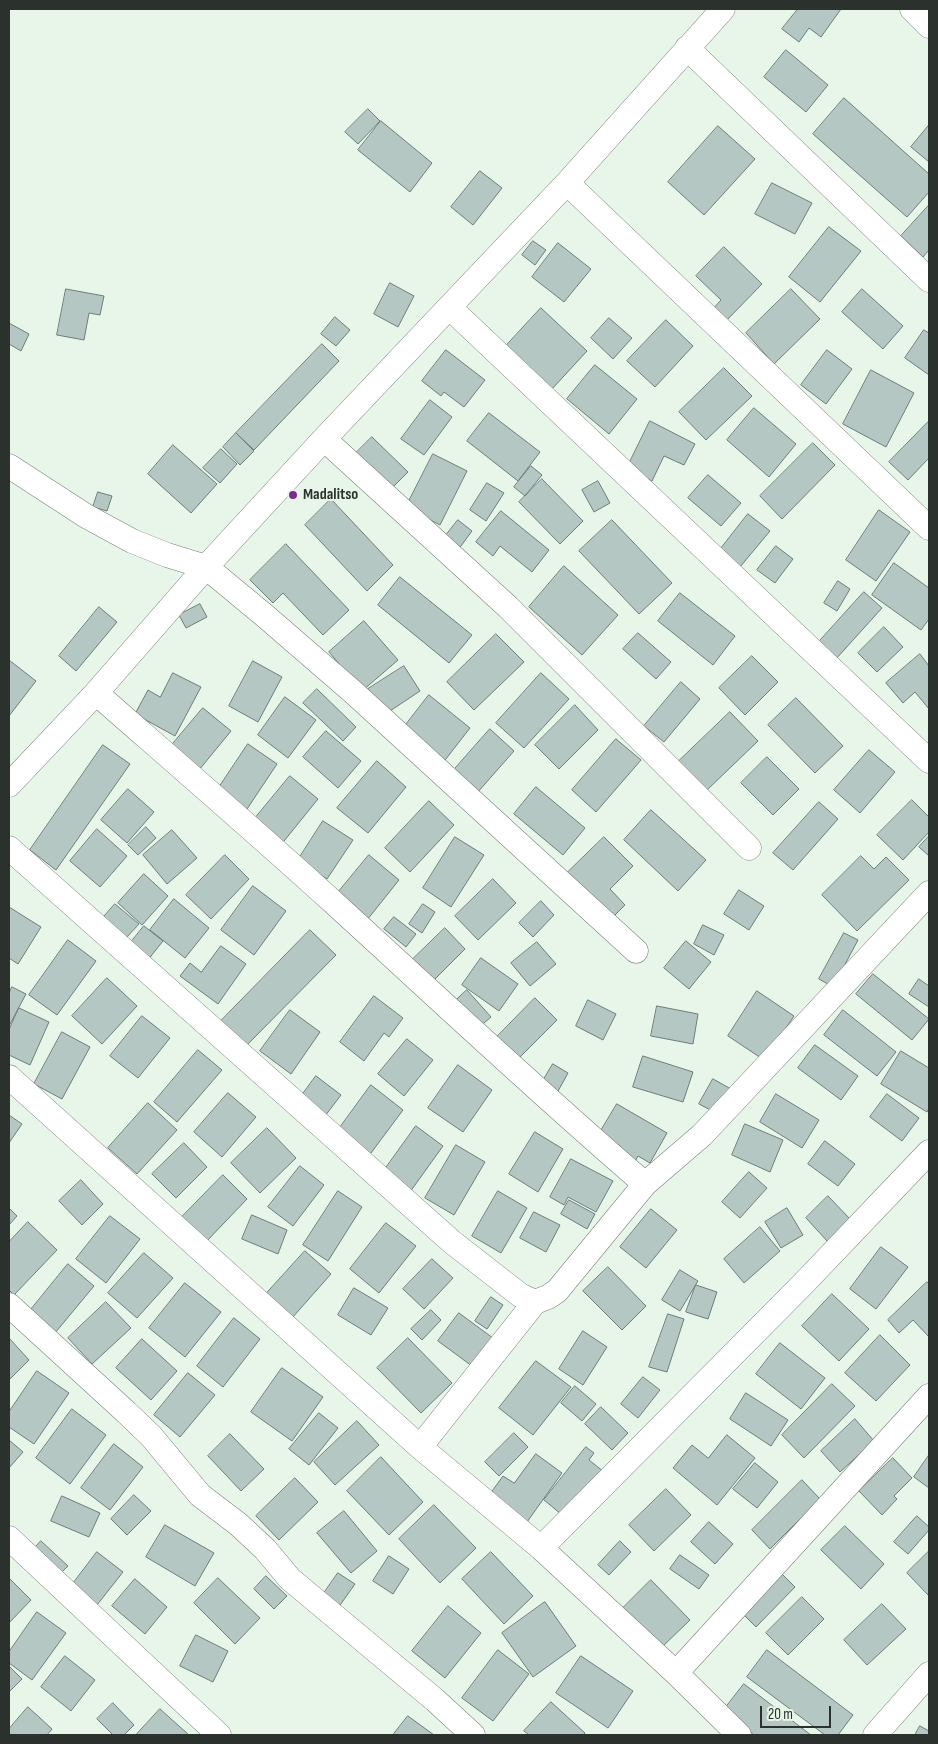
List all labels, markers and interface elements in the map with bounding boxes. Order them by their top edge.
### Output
place label: Madalitso [303,485,358,505]
marker: Madalitso [287,489,299,501]
scale bar [763,1696,834,1728]
text: 20 m [768,1705,793,1724]

